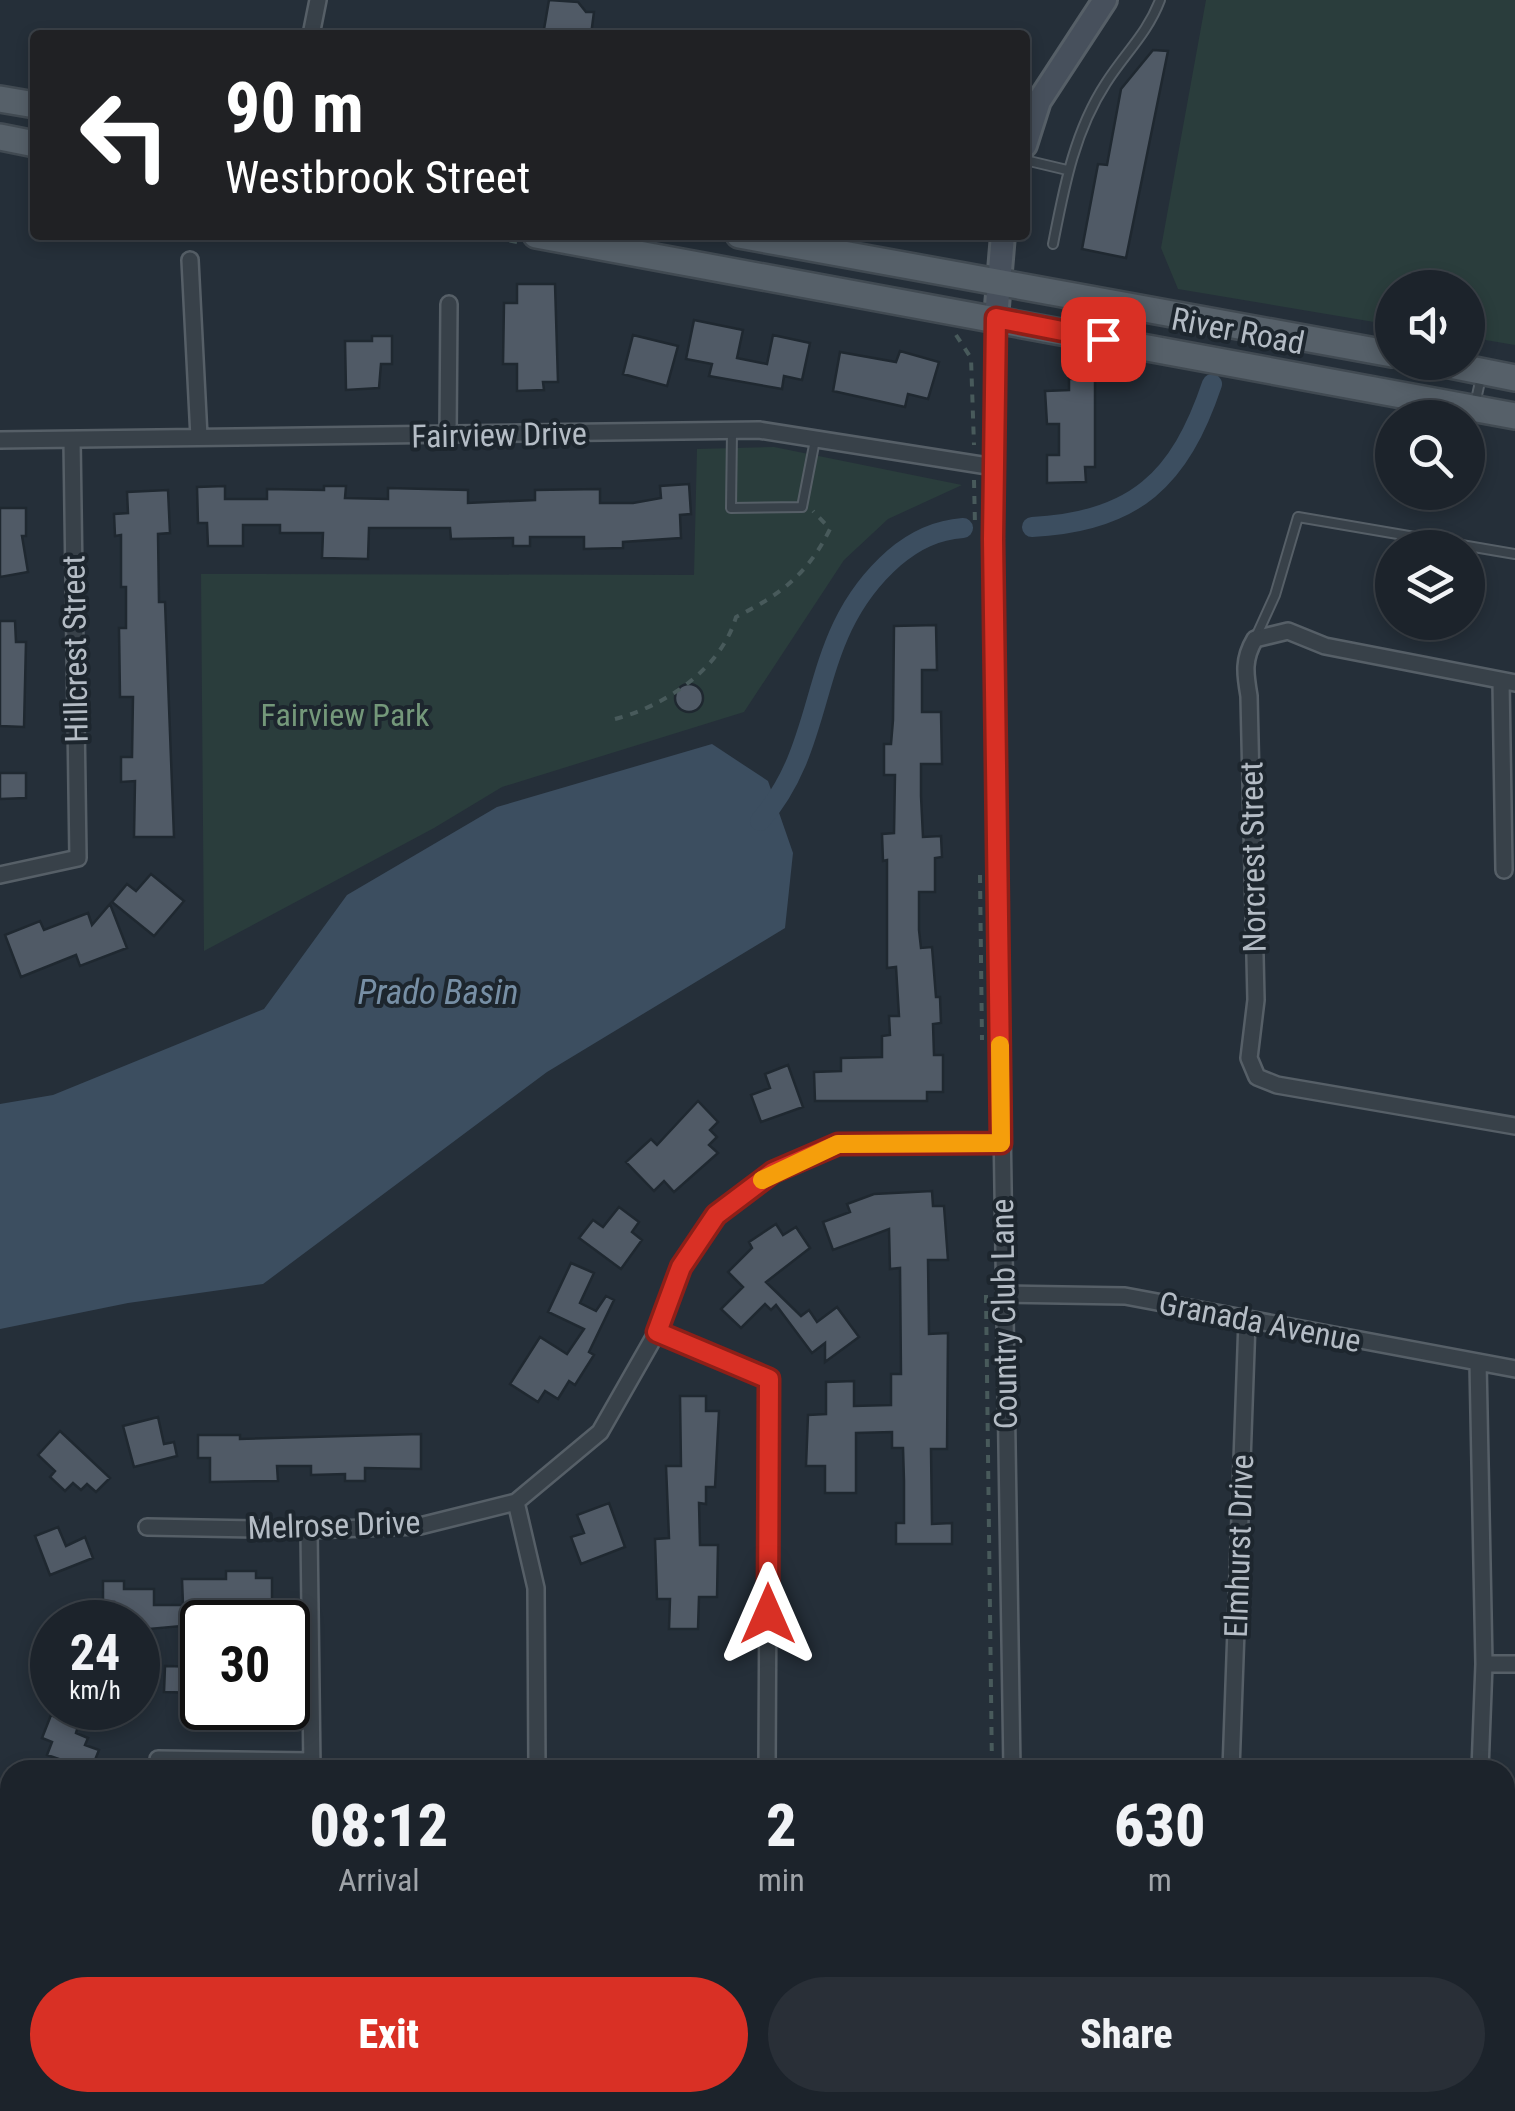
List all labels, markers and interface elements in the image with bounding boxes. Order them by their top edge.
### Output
text: 90 m [225,67,364,149]
icon: left [60,70,190,200]
text: Westbrook Street [225,151,530,204]
map controls [1375,270,1485,640]
button: sound [1375,270,1485,380]
pin [1061,297,1146,382]
street label: River Road [1169,300,1307,362]
icon: arrive [1076,312,1131,367]
button: search [1375,400,1485,510]
street label: Fairview Drive [411,414,587,456]
button: layers [1375,530,1485,640]
street label: Hillcrest Street [54,555,96,743]
park label: Fairview Park [261,696,430,734]
street label: Norcrest Street [1232,761,1274,953]
water label: Prado Basin [357,972,519,1013]
street label: Country Club Lane [983,1198,1025,1430]
street label: Granada Avenue [1156,1284,1364,1360]
street label: Elmhurst Drive [1217,1454,1261,1638]
street label: Melrose Drive [247,1503,421,1547]
position arrow [716,1562,820,1666]
speed limit sign: 30 [180,1600,310,1730]
text: 24 [70,1624,120,1682]
text: km/h [69,1676,121,1705]
text: 08:12 [309,1790,448,1861]
text: 2 [766,1790,796,1861]
text: 630 [1114,1790,1206,1861]
text: Arrival [338,1861,420,1899]
text: min [758,1861,805,1899]
text: m [1148,1861,1172,1899]
button: Exit [30,1977,748,2092]
button: Share [768,1977,1485,2092]

